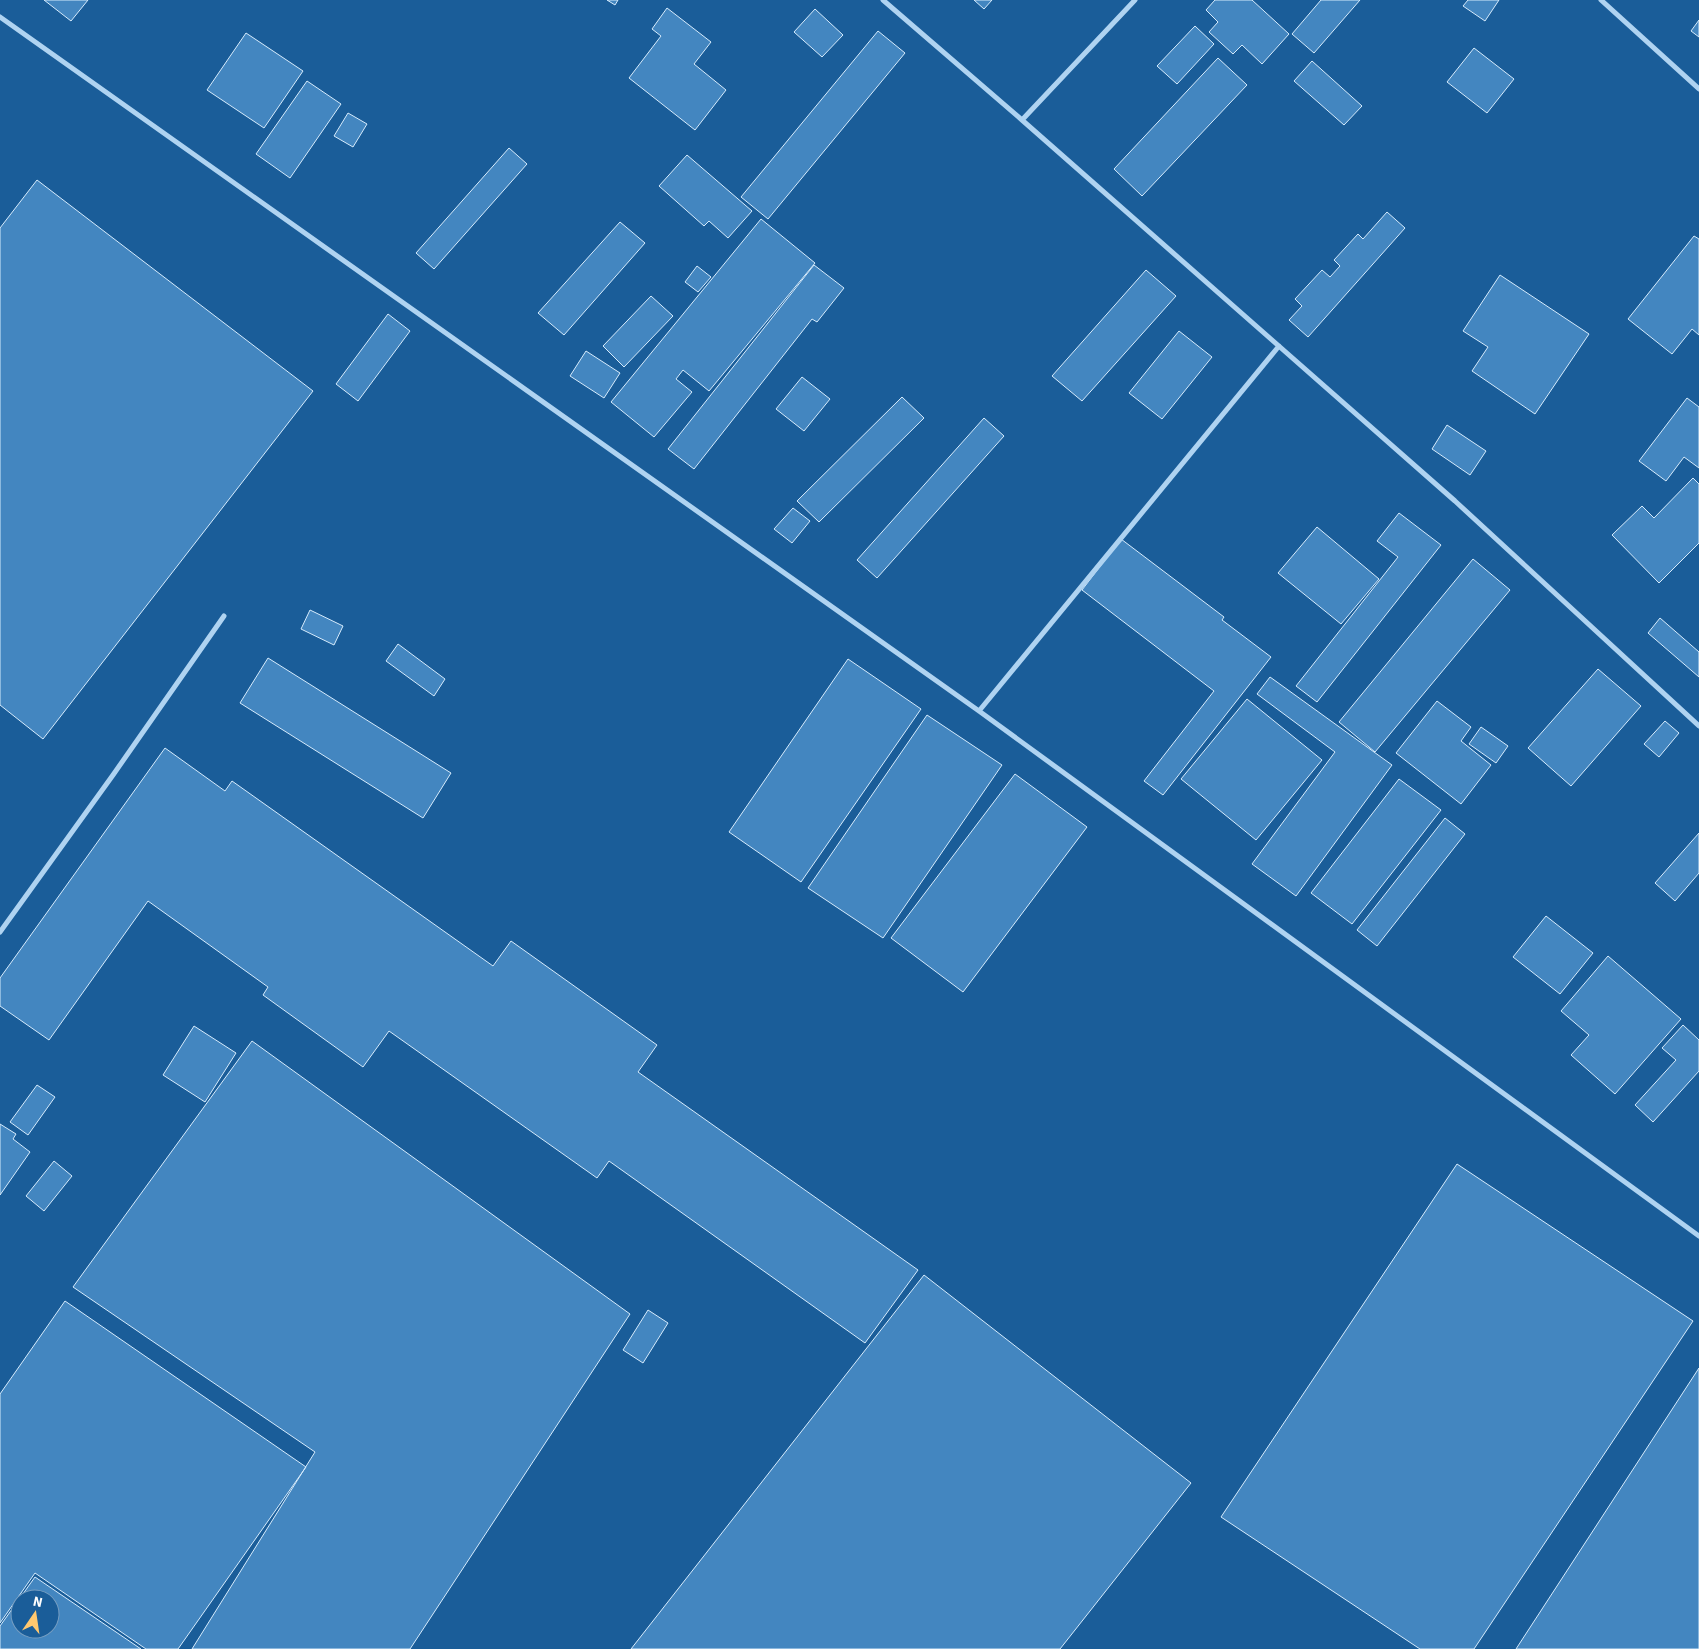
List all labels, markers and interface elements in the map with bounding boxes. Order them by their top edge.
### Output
north arrow [10,1589,60,1639]
text: N [31,1592,44,1613]

